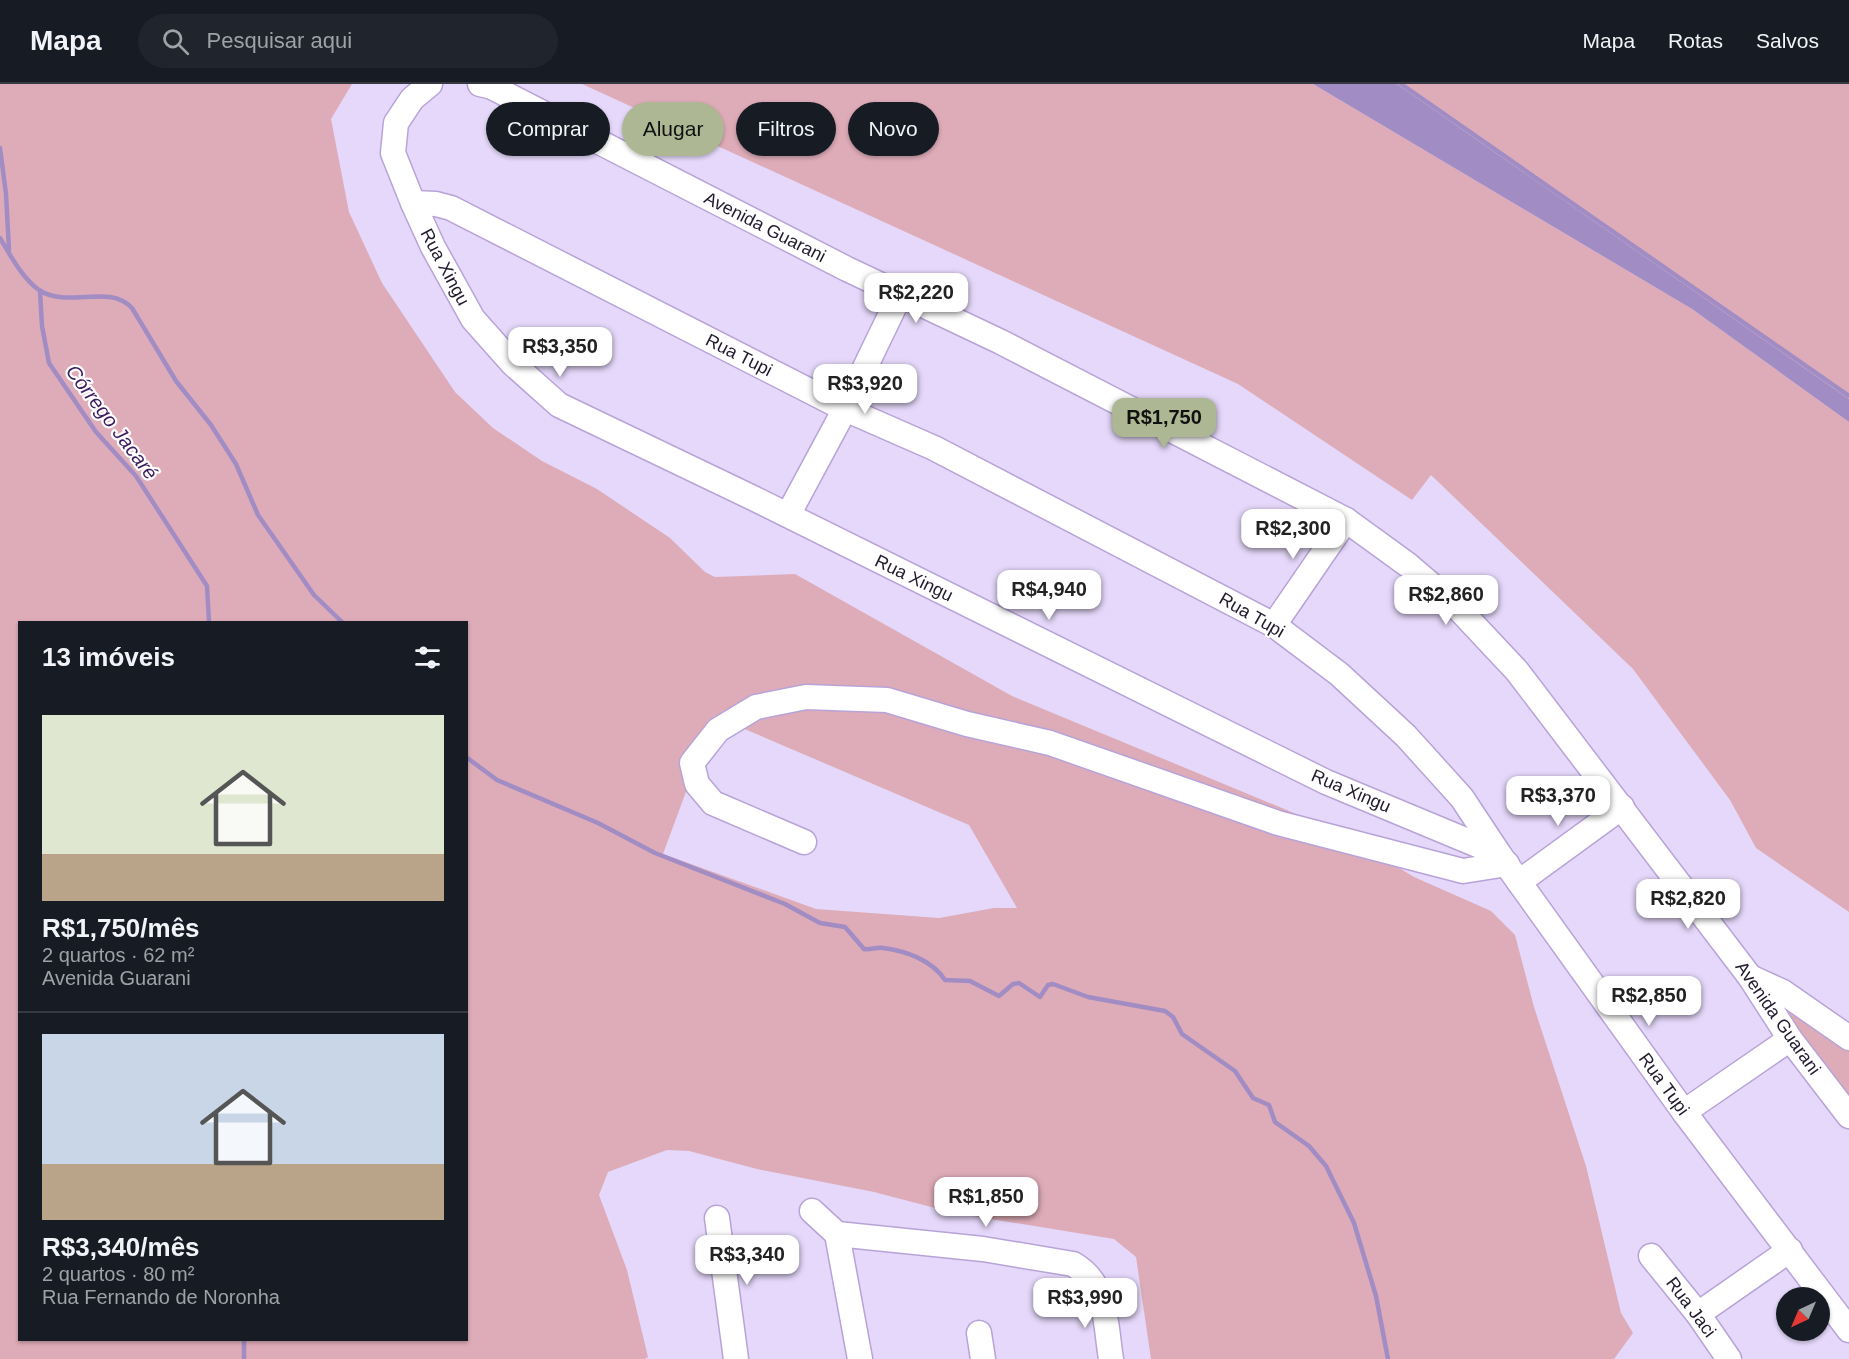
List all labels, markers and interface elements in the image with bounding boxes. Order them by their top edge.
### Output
search box [138,14,558,68]
text: Mapa [30,25,102,56]
icon: search [159,25,192,58]
text: Pesquisar aqui [207,28,352,53]
text: Mapa [1583,29,1635,52]
text: Rotas [1668,29,1723,52]
text: Salvos [1756,29,1819,52]
chip: Comprar [486,102,610,156]
chip: Alugar [622,102,724,156]
chip: Filtros [736,102,836,156]
chip: Novo [848,102,939,156]
street label: Avenida Guarani [701,188,829,266]
street label: Rua Xingu [416,225,474,309]
pin: R$2,220 [861,273,971,324]
text: R$2,220 [878,281,954,303]
pin: R$3,350 [505,327,615,378]
street label: Rua Tupi [702,330,776,380]
text: R$3,350 [522,335,598,357]
water label: Córrego Jacaré [62,360,162,484]
pin: R$3,920 [810,364,920,415]
text: R$3,920 [827,372,903,394]
pin: R$1,750 [1109,398,1219,449]
text: R$1,750 [1126,406,1202,428]
pin: R$2,300 [1238,509,1348,560]
text: R$2,300 [1255,517,1331,539]
street label: Rua Xingu [872,551,956,605]
pin: R$4,940 [994,570,1104,621]
pin: R$2,860 [1391,575,1501,626]
text: R$4,940 [1011,578,1087,600]
text: R$2,860 [1408,583,1484,605]
street label: Rua Tupi [1216,588,1288,642]
icon: filters [411,641,444,674]
text: 13 imóveis [42,642,175,672]
icon: home [189,754,297,862]
street label: Rua Xingu [1308,765,1394,817]
pin: R$3,370 [1503,776,1613,827]
text: R$3,370 [1520,784,1596,806]
pin: R$2,820 [1633,879,1743,930]
text: R$2,820 [1650,887,1726,909]
text: R$1,750/mês [42,913,200,943]
text: 2 quartos · 62 m² [42,944,194,966]
street label: Avenida Guarani [1731,957,1825,1079]
text: Avenida Guarani [42,967,191,989]
pin: R$2,850 [1594,976,1704,1027]
text: R$2,850 [1611,984,1687,1006]
street label: Rua Tupi [1635,1049,1693,1119]
icon: home [189,1073,297,1181]
pin: R$1,850 [931,1177,1041,1228]
text: R$1,850 [948,1185,1024,1207]
text: R$3,340/mês [42,1232,200,1262]
pin: R$3,340 [692,1235,802,1286]
text: R$3,340 [709,1243,785,1265]
text: 2 quartos · 80 m² [42,1263,194,1285]
street label: Rua Jaci [1662,1273,1720,1341]
pin: R$3,990 [1030,1278,1140,1329]
text: Rua Fernando de Noronha [42,1286,280,1308]
text: R$3,990 [1047,1286,1123,1308]
north arrow [1776,1287,1830,1341]
map controls [1776,1287,1830,1341]

